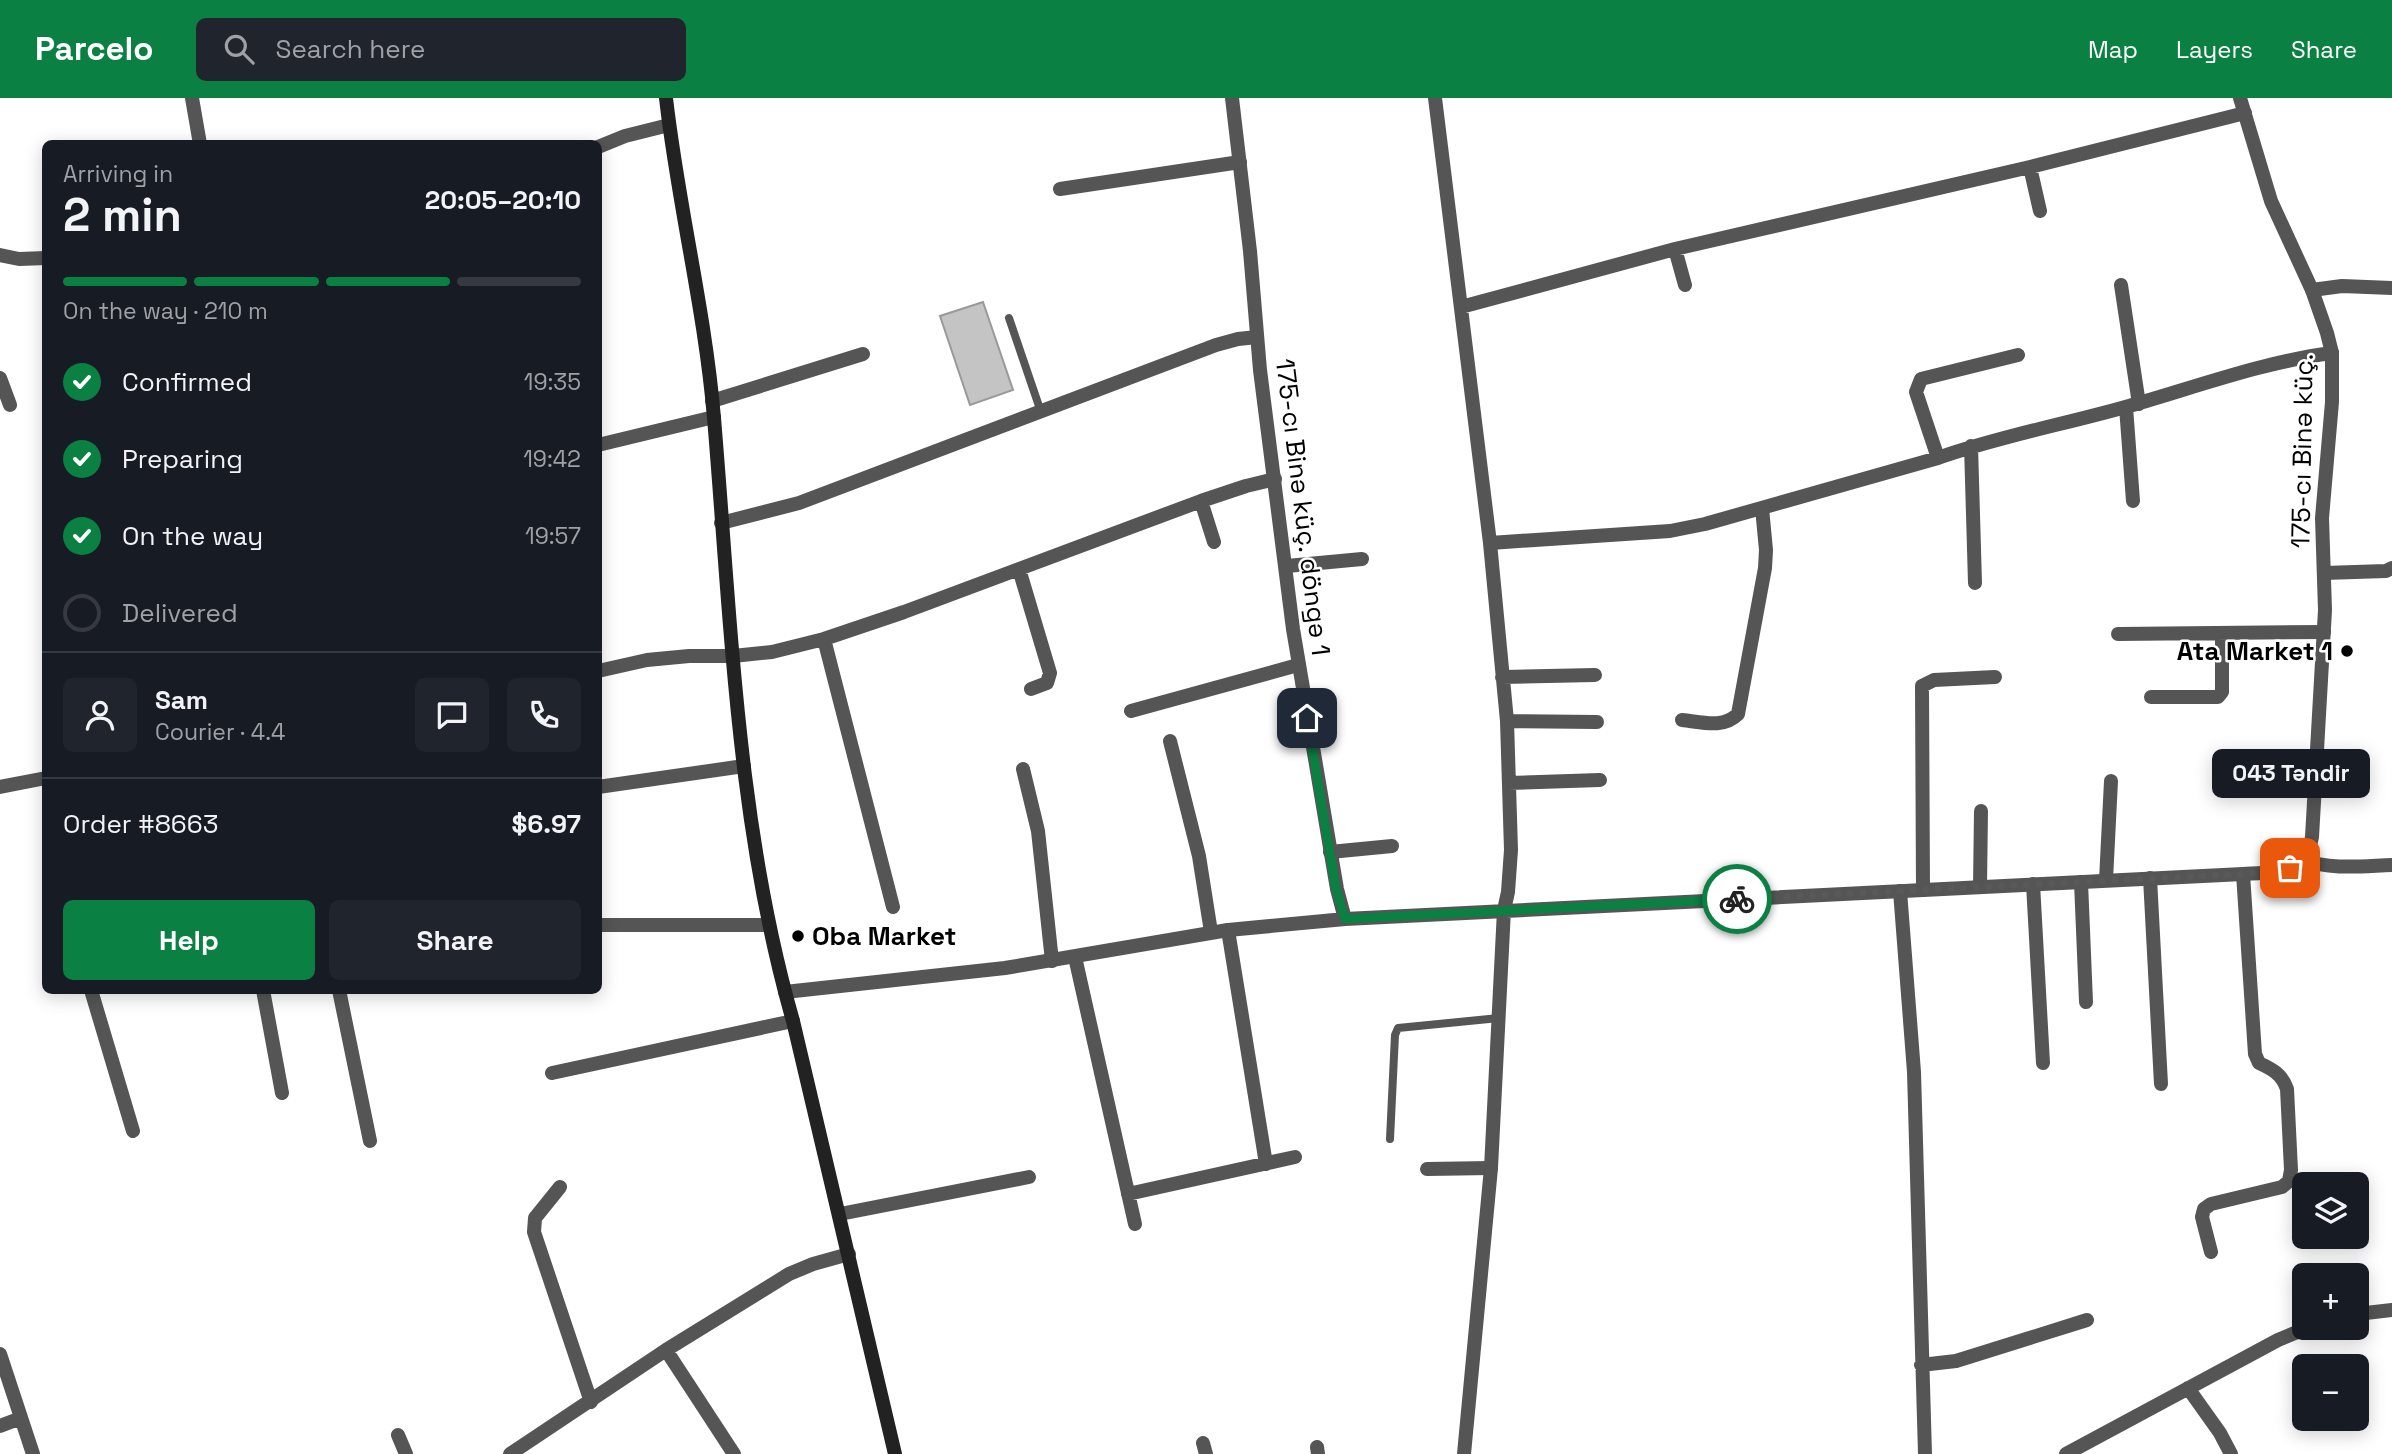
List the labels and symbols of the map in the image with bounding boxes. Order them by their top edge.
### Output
street label: 175-cı Binə küç. [2283,353,2321,549]
street label: 175-cı Binə küç. döngə 1 [1268,356,1338,658]
place label: Ata Market 1 [2177,634,2333,668]
marker: Ata Market 1 [2339,643,2355,659]
pin [1277,688,1337,748]
callout: 043 Təndir [2211,749,2369,798]
pin [2260,838,2320,898]
courier [1702,864,1772,934]
place label: Oba Market [812,919,956,953]
marker: Oba Market [790,928,806,944]

